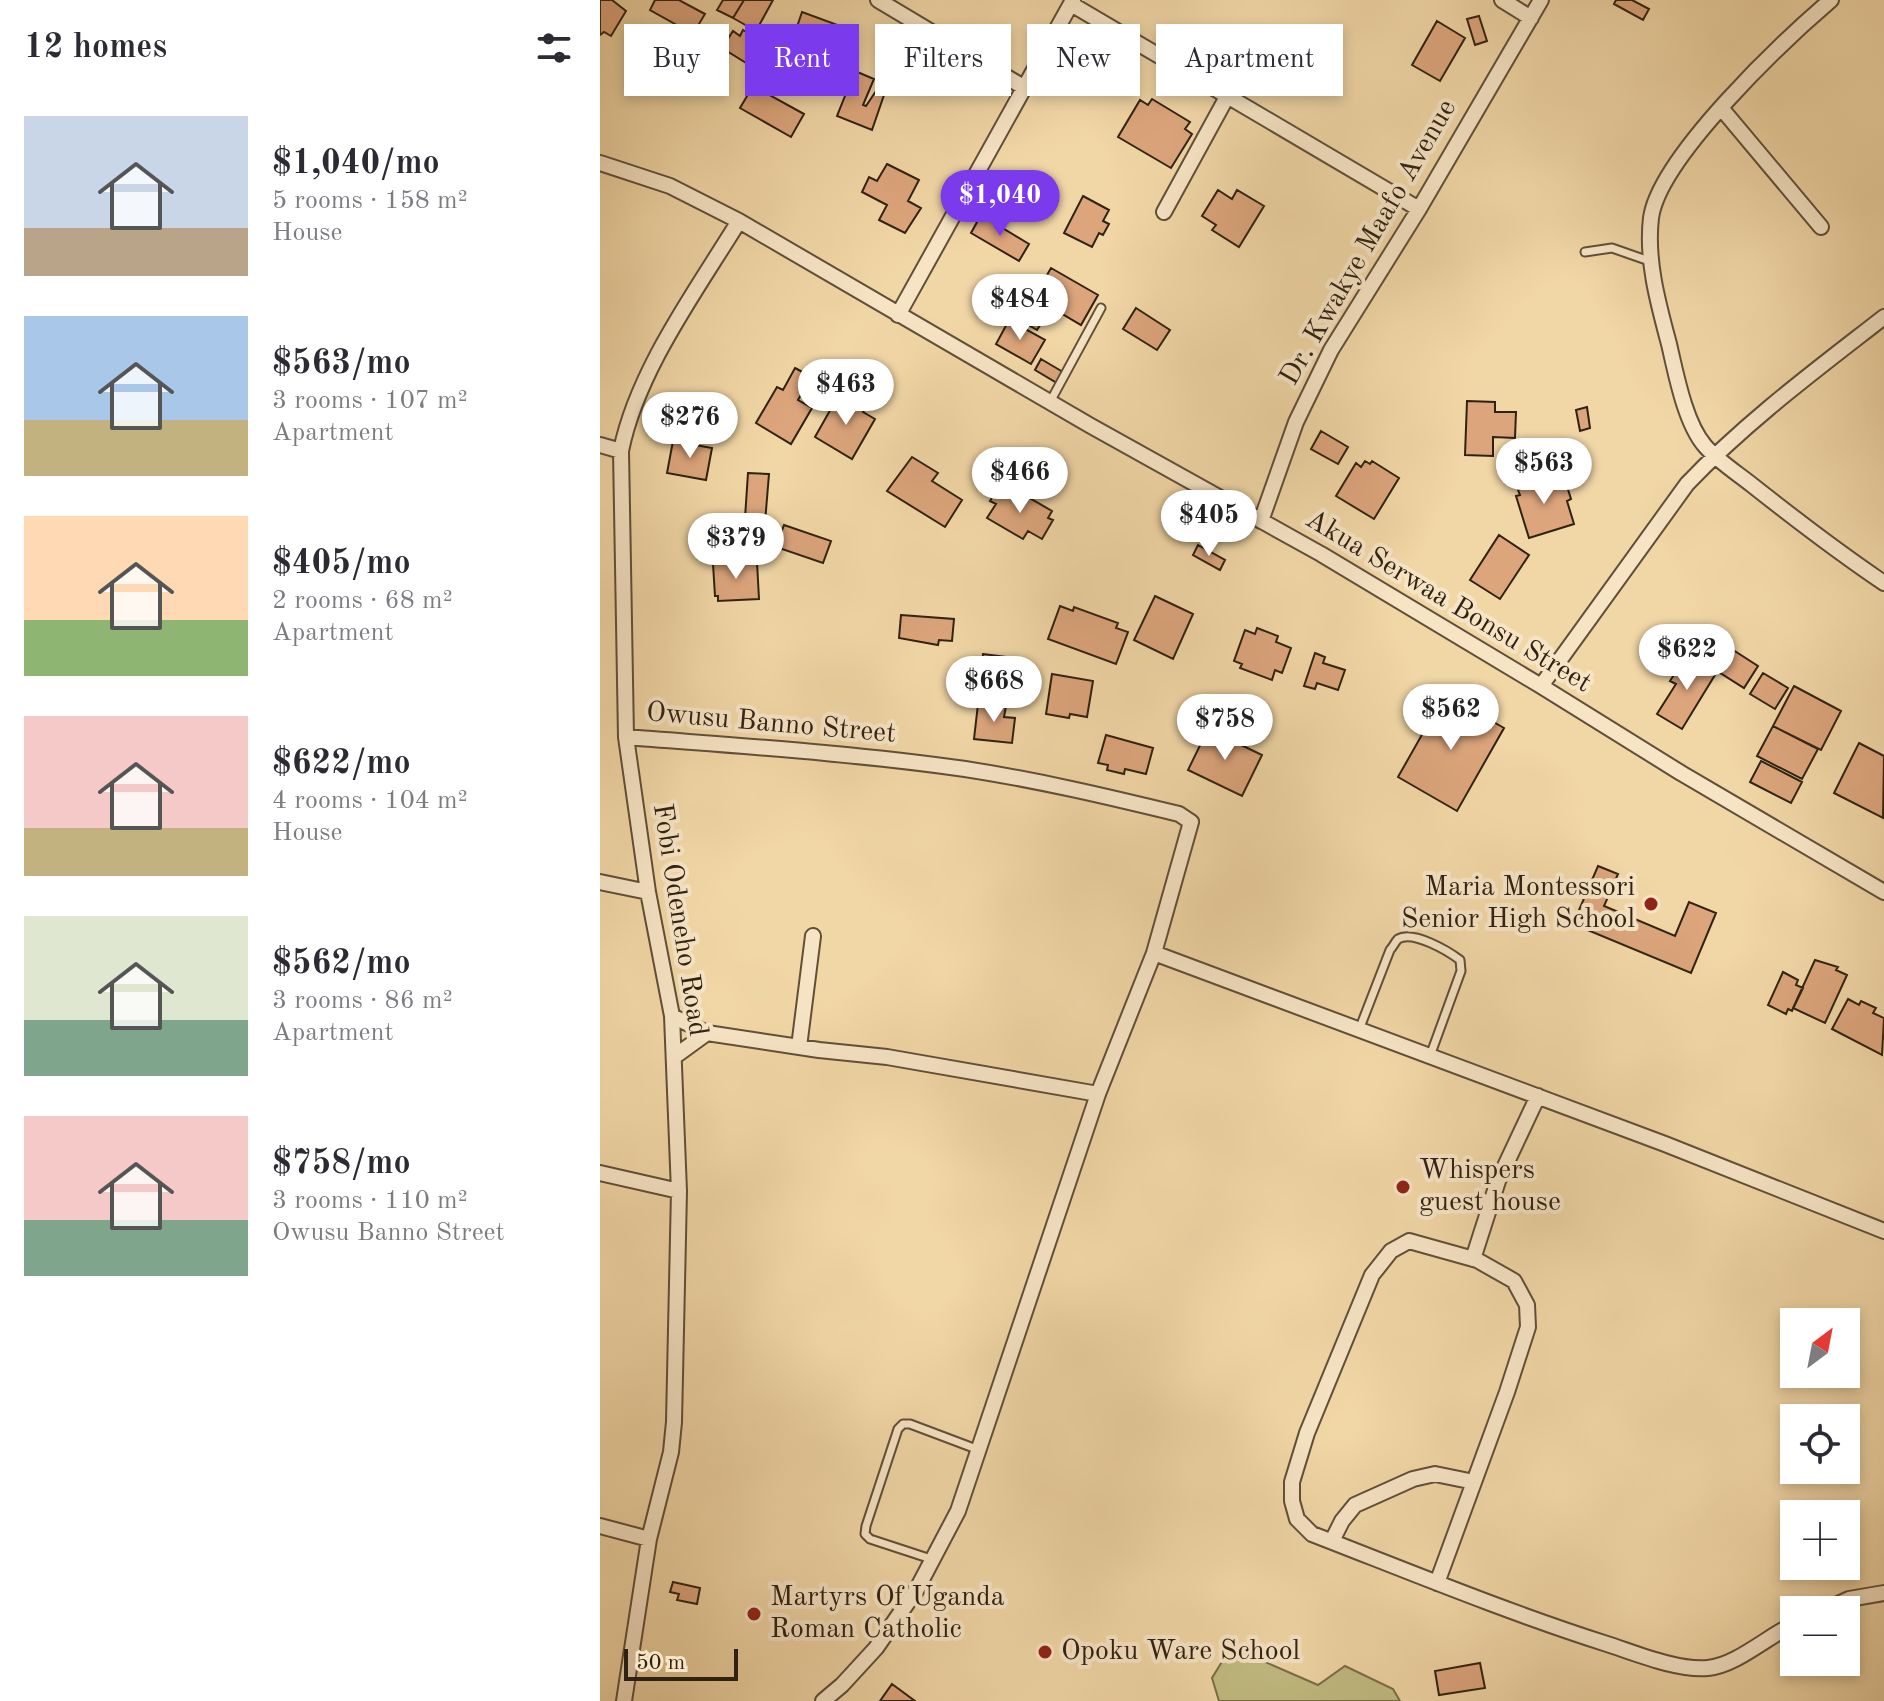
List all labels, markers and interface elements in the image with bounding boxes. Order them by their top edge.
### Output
chip: Buy [624,24,729,96]
chip: Rent [745,24,859,96]
chip: Filters [875,24,1011,96]
chip: New [1027,24,1140,96]
chip: Apartment [1156,24,1343,96]
icon: filters [532,26,576,70]
text: 12 homes [24,31,167,65]
street label: Dr. Kwakye Maafo Avenue [1276,95,1462,391]
text: $1,040/mo [272,147,440,181]
icon: home [88,148,184,244]
pin: $1,040 [935,170,1065,238]
text: $1,040 [959,183,1041,209]
text: 5 rooms · 158 m² [272,188,468,214]
text: House [272,220,343,246]
pin: $484 [973,274,1067,342]
text: $484 [990,287,1050,313]
text: $563/mo [272,347,411,381]
icon: home [88,348,184,444]
pin: $463 [799,359,893,427]
text: $463 [816,372,876,398]
text: 3 rooms · 107 m² [272,388,468,414]
pin: $276 [643,392,737,460]
text: $276 [660,405,720,431]
text: Apartment [272,420,394,446]
pin: $563 [1497,438,1591,506]
pin: $466 [973,447,1067,515]
text: $563 [1514,451,1574,477]
text: $466 [990,460,1050,486]
pin: $405 [1162,490,1256,558]
text: $405 [1179,503,1239,529]
street label: Akua Serwaa Bonsu Street [1300,506,1596,698]
pin: $379 [689,513,783,581]
text: $379 [706,526,766,552]
text: $405/mo [272,547,411,581]
icon: home [88,548,184,644]
text: 2 rooms · 68 m² [272,588,453,614]
text: Apartment [272,620,394,646]
pin: $622 [1640,624,1734,692]
text: $622 [1657,637,1717,663]
pin: $668 [947,656,1041,724]
text: $668 [964,669,1024,695]
pin: $562 [1404,684,1498,752]
pin: $758 [1178,694,1272,762]
text: $562 [1421,697,1481,723]
street label: Owusu Banno Street [645,699,897,749]
text: $758 [1195,707,1255,733]
text: $622/mo [272,747,411,781]
icon: home [88,748,184,844]
text: 4 rooms · 104 m² [272,788,468,814]
street label: Fobi Odeneho Road [647,802,711,1038]
text: House [272,820,343,846]
place label: Maria Montessori Senior High School [1401,874,1635,934]
marker: Maria Montessori Senior High School [1642,895,1660,913]
text: $562/mo [272,947,411,981]
icon: home [88,948,184,1044]
text: 3 rooms · 86 m² [272,988,453,1014]
text: Apartment [272,1020,394,1046]
text: $758/mo [272,1147,411,1181]
icon: home [88,1148,184,1244]
place label: Whispers guest house [1419,1157,1561,1217]
marker: Whispers guest house [1394,1178,1412,1196]
text: 3 rooms · 110 m² [272,1188,468,1214]
text: Owusu Banno Street [272,1220,505,1246]
north arrow [1780,1308,1860,1388]
map controls [1780,1308,1860,1676]
button: locate [1780,1404,1860,1484]
button: + [1780,1500,1860,1580]
place label: Martyrs Of Uganda Roman Catholic [770,1584,1005,1644]
button: − [1780,1596,1860,1676]
marker: Martyrs Of Uganda Roman Catholic [745,1605,763,1623]
place label: Opoku Ware School [1061,1638,1300,1666]
marker: Opoku Ware School [1036,1643,1054,1661]
scale bar [624,1645,738,1681]
text: 50 m [636,1652,685,1674]

